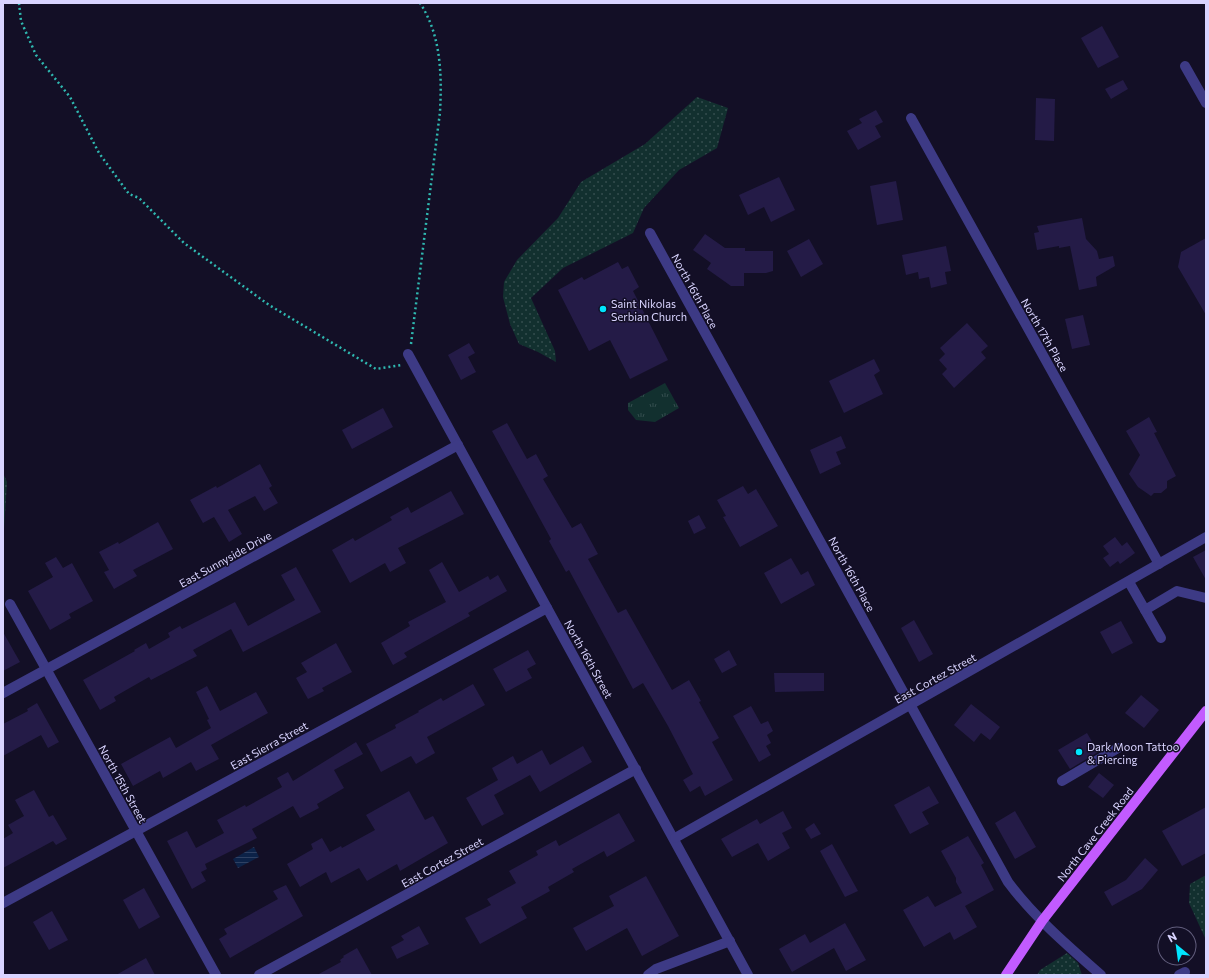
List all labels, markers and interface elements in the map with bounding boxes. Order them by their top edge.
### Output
street label: North 16th Place [669,251,721,331]
street label: North 17th Place [1019,296,1071,374]
place label: Saint Nikolas Serbian Church [611,297,687,323]
marker: Saint Nikolas Serbian Church [598,304,608,314]
street label: East Sunnyside Drive [177,528,273,590]
street label: North 16th Place [826,534,878,614]
street label: North 16th Street [562,618,616,701]
street label: East Cortez Street [892,650,978,706]
street label: East Sierra Street [228,718,310,772]
place label: Dark Moon Tattoo & Piercing [1087,740,1180,766]
street label: North 15th Street [96,743,150,826]
marker: Dark Moon Tattoo & Piercing [1074,747,1084,757]
street label: North Cave Creek Road [1054,784,1136,884]
street label: East Cortez Street [399,834,485,890]
north arrow [1157,926,1197,966]
text: N [1165,929,1179,945]

